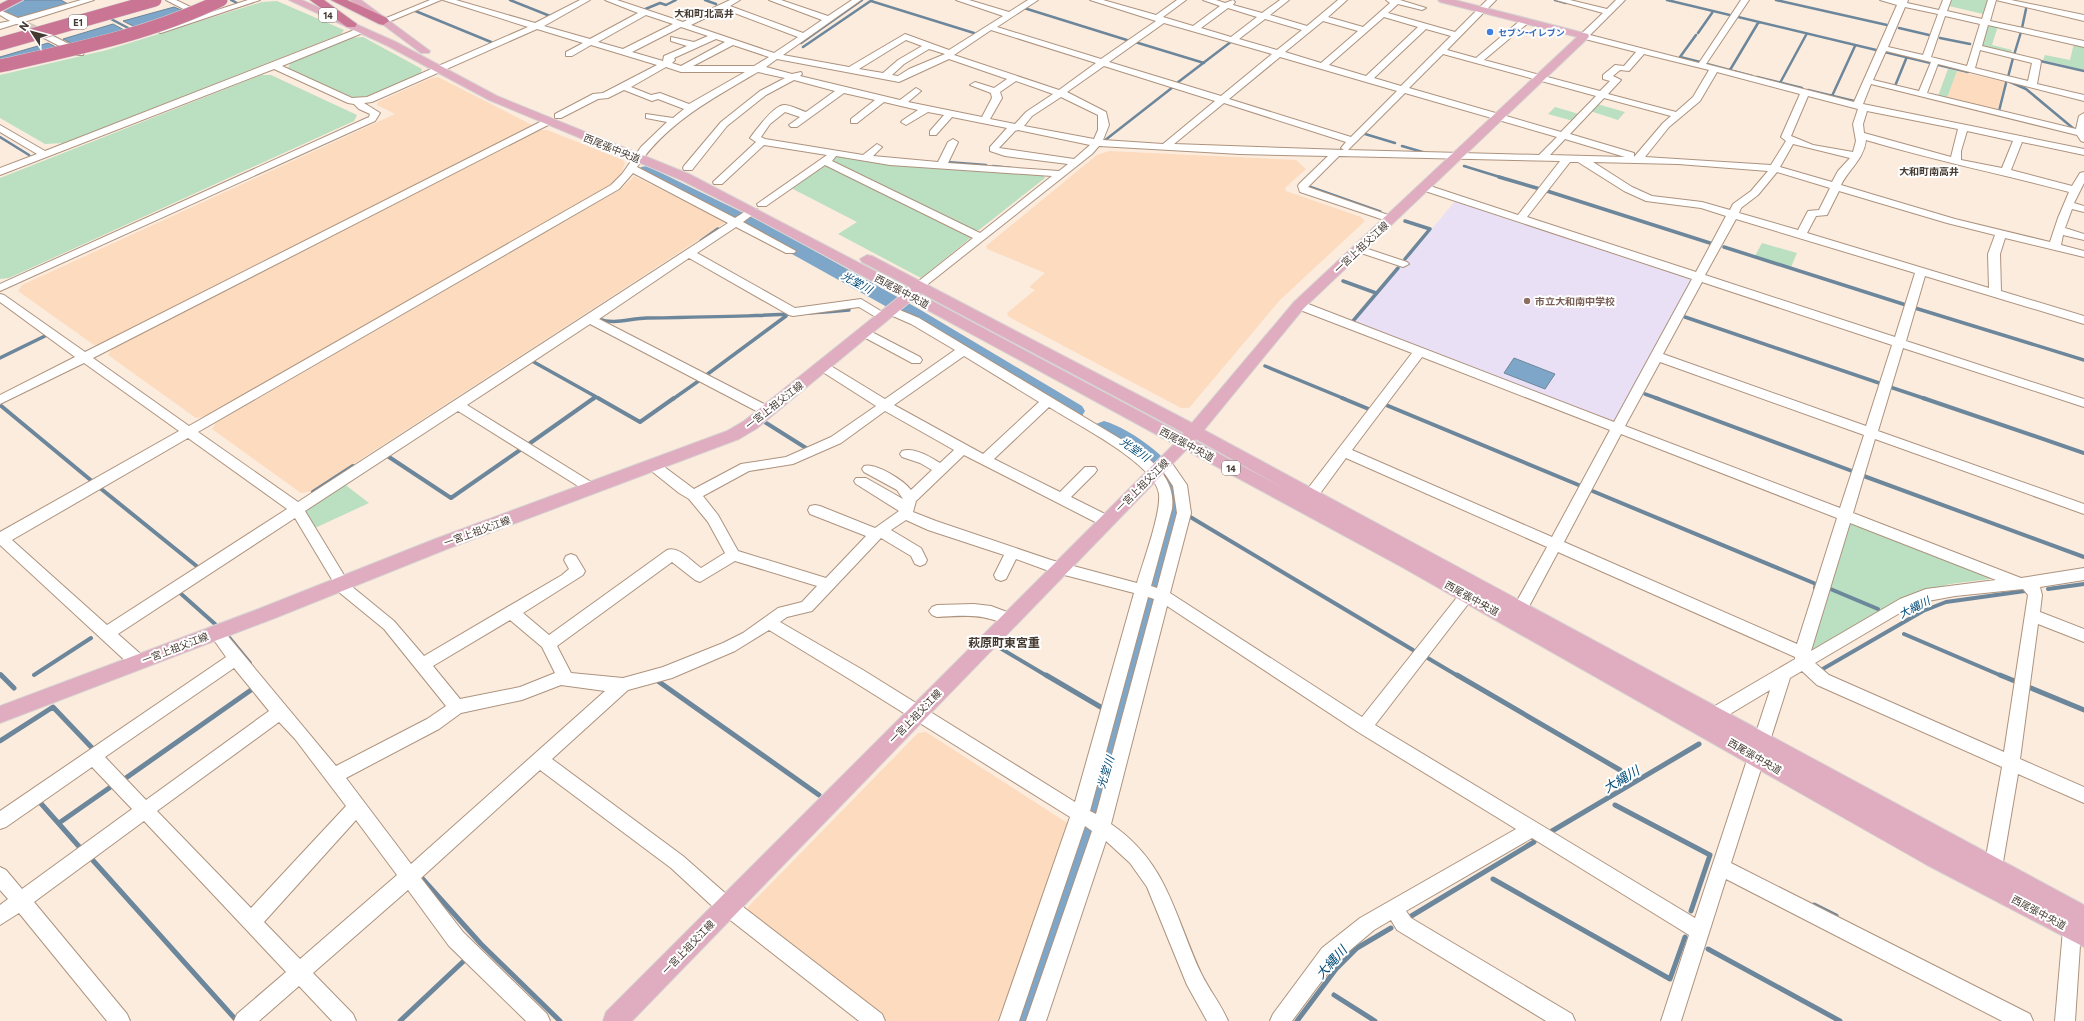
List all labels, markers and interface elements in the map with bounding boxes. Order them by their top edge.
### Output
district label: 大和町北高井 [674,7,734,19]
road number: 14 [319,8,337,22]
north arrow [12,12,52,52]
road number: E1 [69,15,87,29]
text: N [16,19,31,33]
marker: セブン-イレブン [1485,27,1495,37]
place label: セブン-イレブン [1498,27,1565,38]
street label: 西尾張中央道 [582,131,642,165]
district label: 大和町南高井 [1899,165,1959,177]
street label: 一宮上祖父江線 [1331,219,1391,275]
water label: 光堂川 [839,268,875,296]
street label: 西尾張中央道 [873,272,931,310]
place label: 市立大和南中学校 [1535,295,1615,307]
marker: 市立大和南中学校 [1522,296,1532,306]
street label: 一宮上祖父江線 [743,379,805,431]
street label: 西尾張中央道 [1158,425,1216,463]
water label: 光堂川 [1118,434,1153,464]
street label: 一宮上祖父江線 [1113,456,1171,514]
road number: 14 [1222,461,1240,475]
street label: 一宮上祖父江線 [442,513,512,549]
street label: 西尾張中央道 [1443,578,1501,618]
water label: 大縄川 [1896,593,1933,620]
street label: 一宮上祖父江線 [140,630,210,666]
district label: 萩原町東宮重 [968,635,1040,649]
street label: 一宮上祖父江線 [886,687,944,745]
street label: 西尾張中央道 [1726,736,1784,776]
water label: 光堂川 [1094,753,1116,790]
water label: 大縄川 [1600,761,1644,796]
street label: 西尾張中央道 [2010,893,2068,931]
street label: 一宮上祖父江線 [659,918,717,976]
water label: 大縄川 [1312,941,1351,982]

